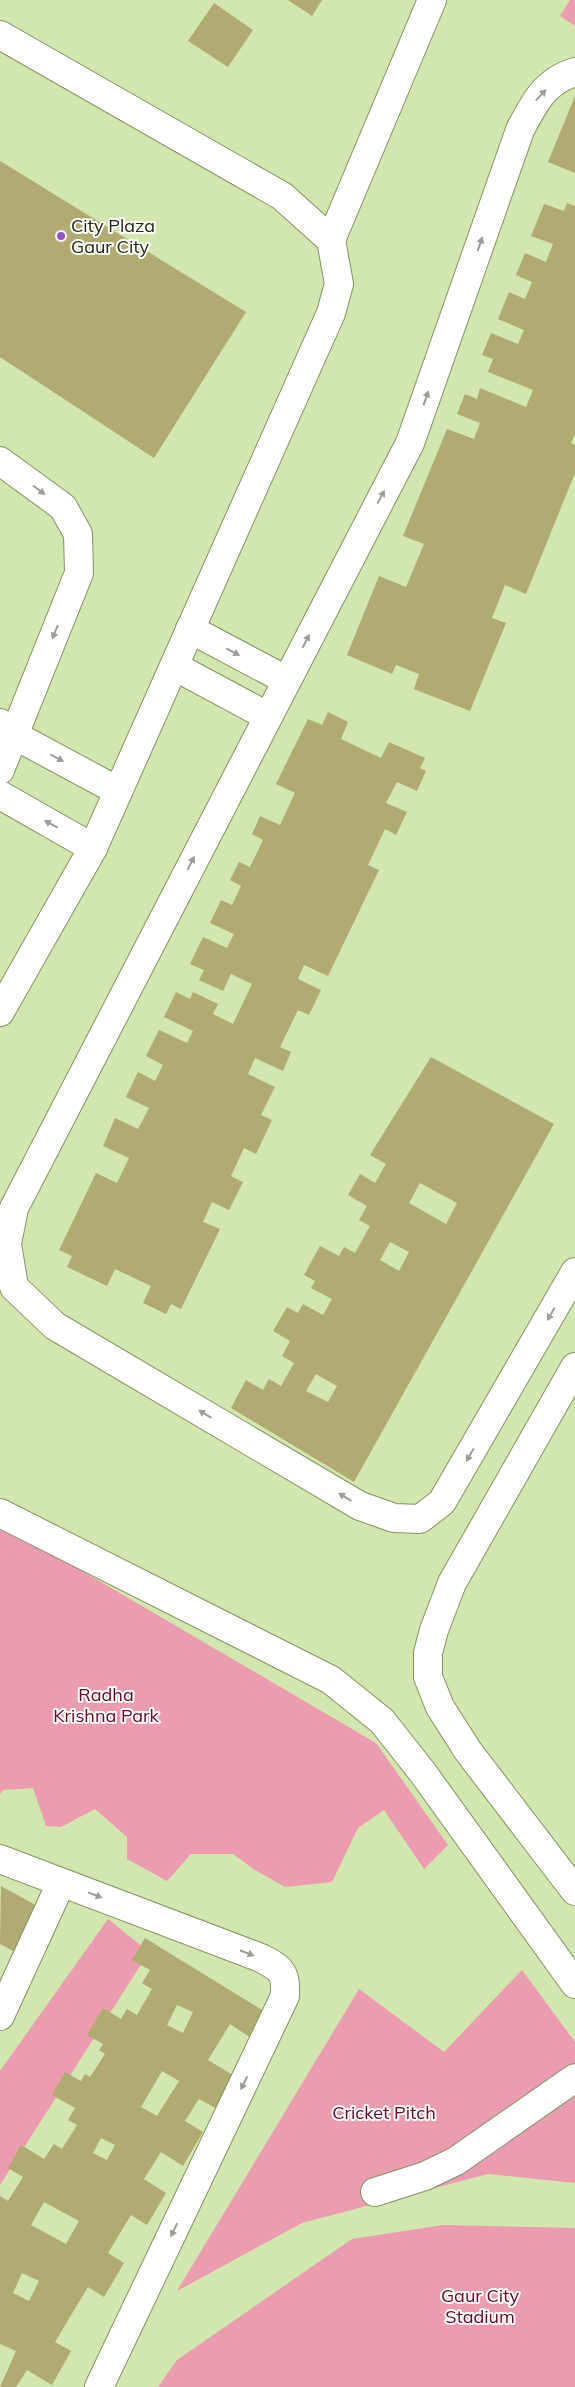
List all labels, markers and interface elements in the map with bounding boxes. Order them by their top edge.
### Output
one-way arrow [535,89,547,101]
place label: City Plaza Gaur City [71,214,155,258]
marker: City Plaza Gaur City [55,230,67,242]
one-way arrow [476,236,484,251]
one-way arrow [423,390,430,405]
one-way arrow [32,485,46,495]
one-way arrow [377,490,385,505]
one-way arrow [51,625,59,640]
one-way arrow [302,634,310,649]
one-way arrow [226,648,240,656]
one-way arrow [50,754,64,762]
one-way arrow [44,819,57,828]
one-way arrow [187,856,195,870]
one-way arrow [546,1307,555,1320]
one-way arrow [198,1410,211,1419]
one-way arrow [465,1448,474,1461]
one-way arrow [338,1492,351,1501]
park label: Radha Krishna Park [53,1683,160,1727]
one-way arrow [87,1892,102,1899]
one-way arrow [239,1950,254,1957]
one-way arrow [240,2076,248,2090]
park label: Cricket Pitch [332,2101,436,2124]
one-way arrow [170,2223,178,2237]
park label: Gaur City Stadium [441,2284,520,2328]

